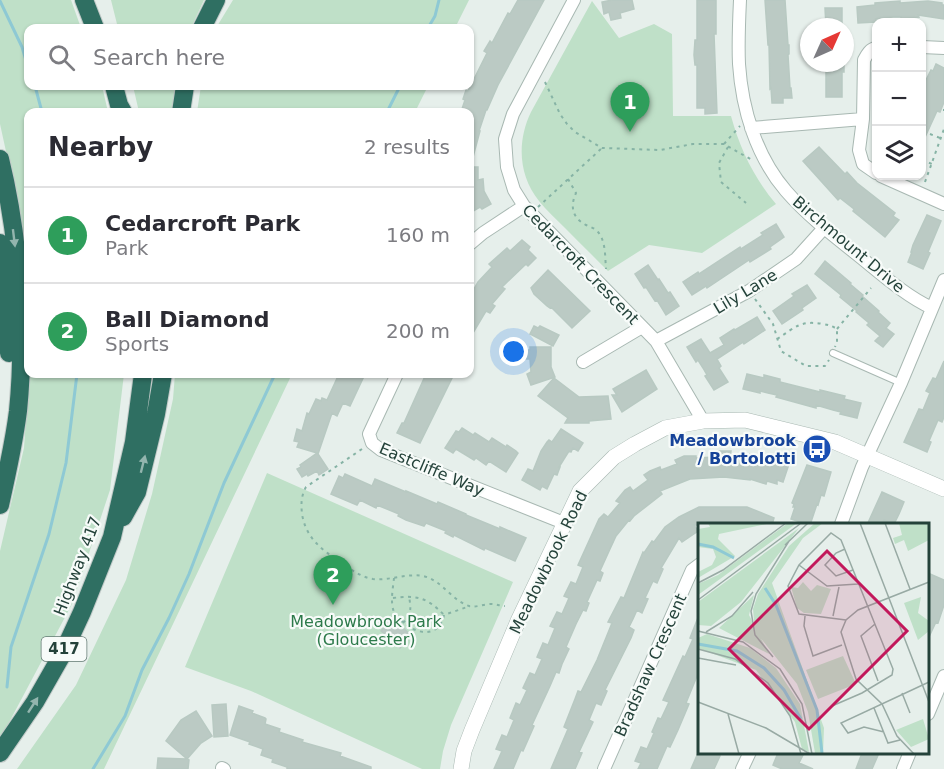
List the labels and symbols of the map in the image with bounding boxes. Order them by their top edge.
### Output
north arrow [800,18,854,72]
pin: 1 [610,82,650,132]
street label: Birchmount Drive [789,192,909,297]
street label: Cedarcroft Crescent [518,200,643,328]
one-way arrow [9,228,18,247]
street label: Lily Lane [710,265,781,318]
your location [499,337,528,366]
place label: Meadowbrook / Bortolotti [669,431,796,468]
bus stop icon: Meadowbrook / Bortolotti [801,433,833,465]
street label: Eastcliffe Way [376,439,487,500]
one-way arrow [139,455,149,474]
street label: Meadowbrook Road [506,488,591,637]
street label: Highway 417 [50,514,105,618]
inset map [698,523,929,754]
pin: 2 [314,556,352,605]
street label: Bradshaw Crescent [610,591,691,740]
park label: Meadowbrook Park (Gloucester) [290,612,442,649]
road number: 417 [42,637,86,661]
one-way arrow [27,697,38,713]

